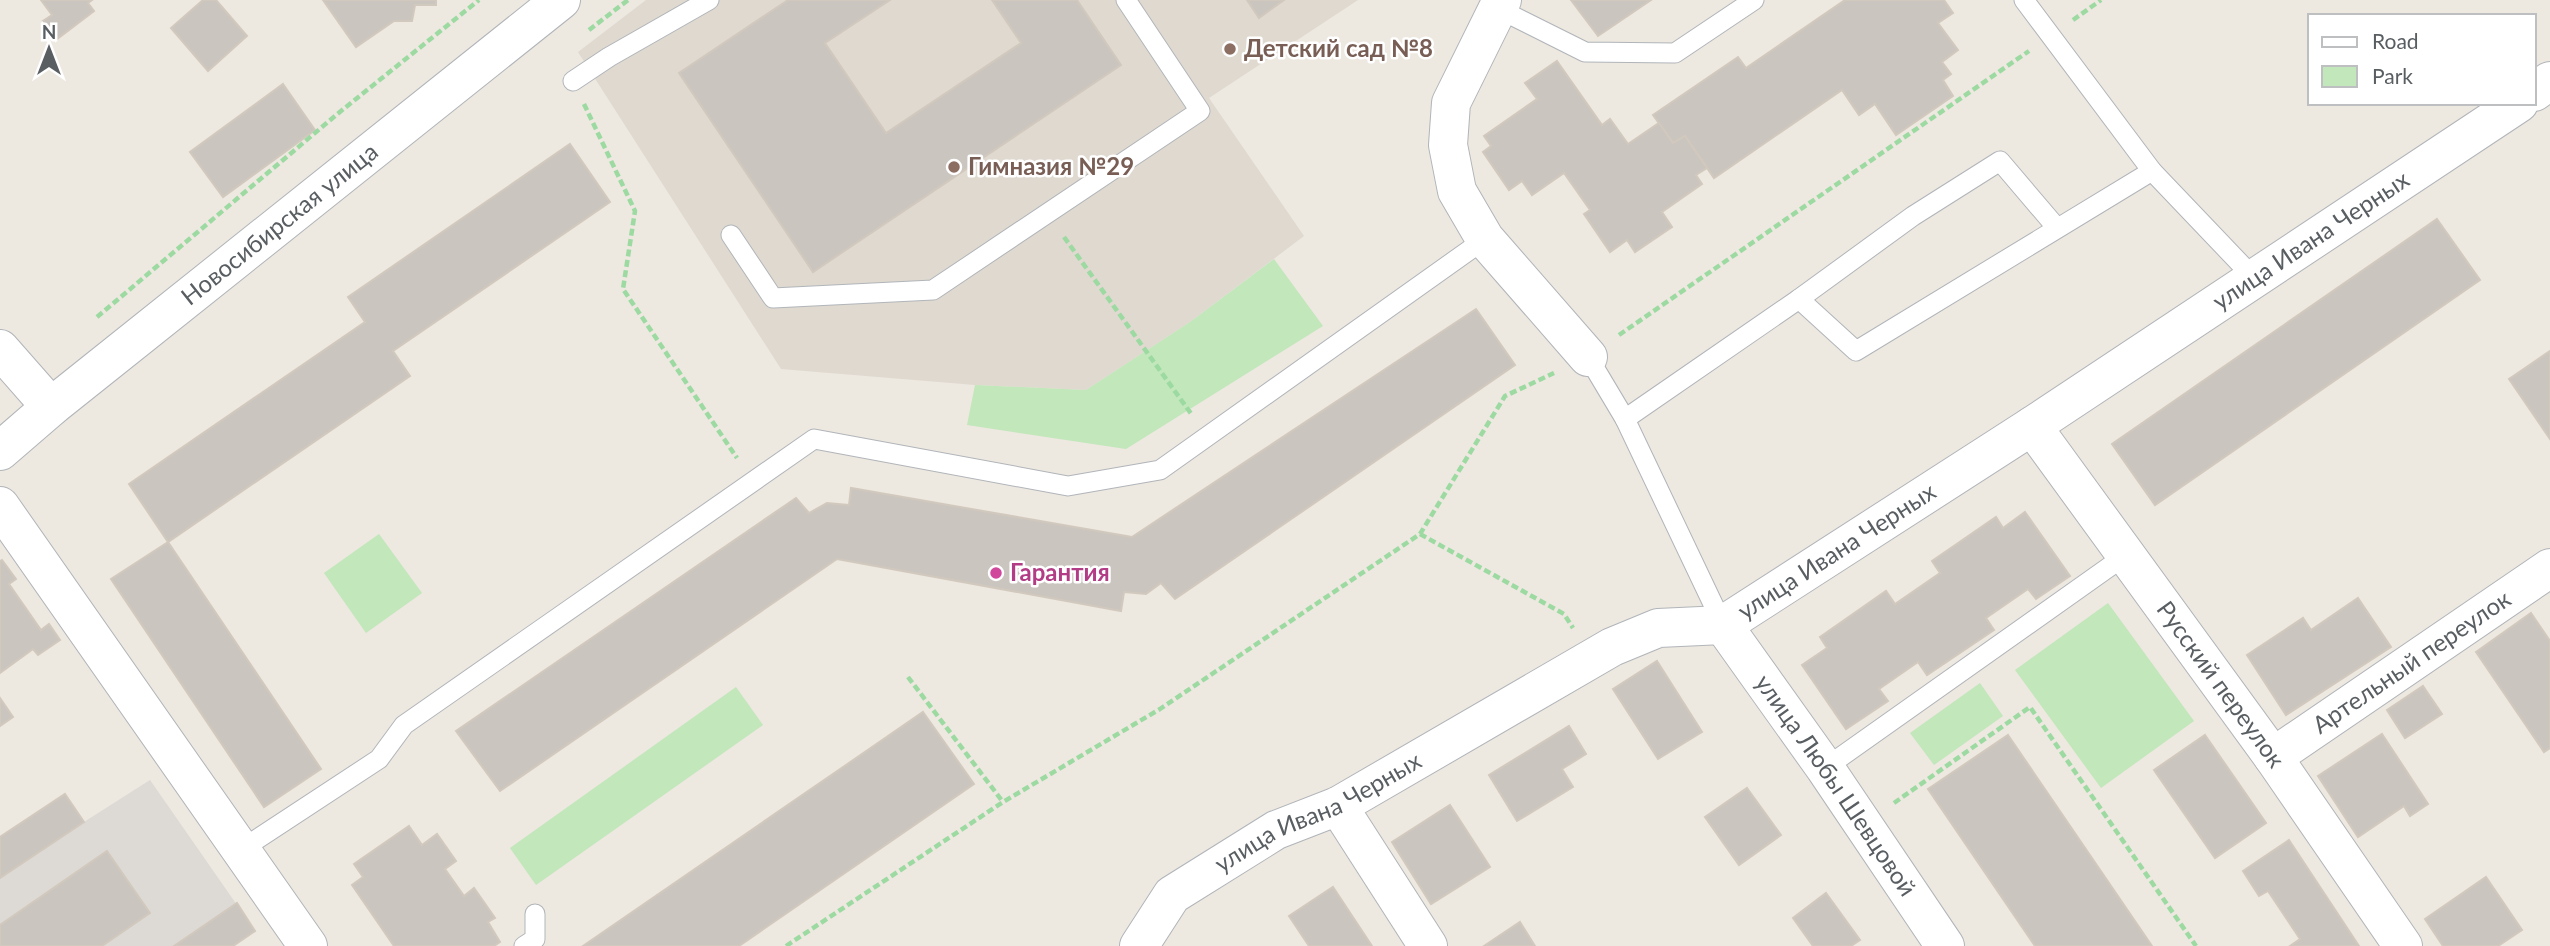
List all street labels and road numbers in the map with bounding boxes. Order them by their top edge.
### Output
street label: Новосибирская улица [175,136,383,310]
street label: улица Ивана Черных [2207,164,2414,315]
street label: улица Ивана Черных [1732,476,1941,625]
street label: Артельный переулок [2306,583,2516,739]
street label: Русский переулок [2151,595,2292,773]
street label: улица Любы Шевцовой [1750,668,1923,901]
street label: улица Ивана Черных [1209,745,1426,878]

